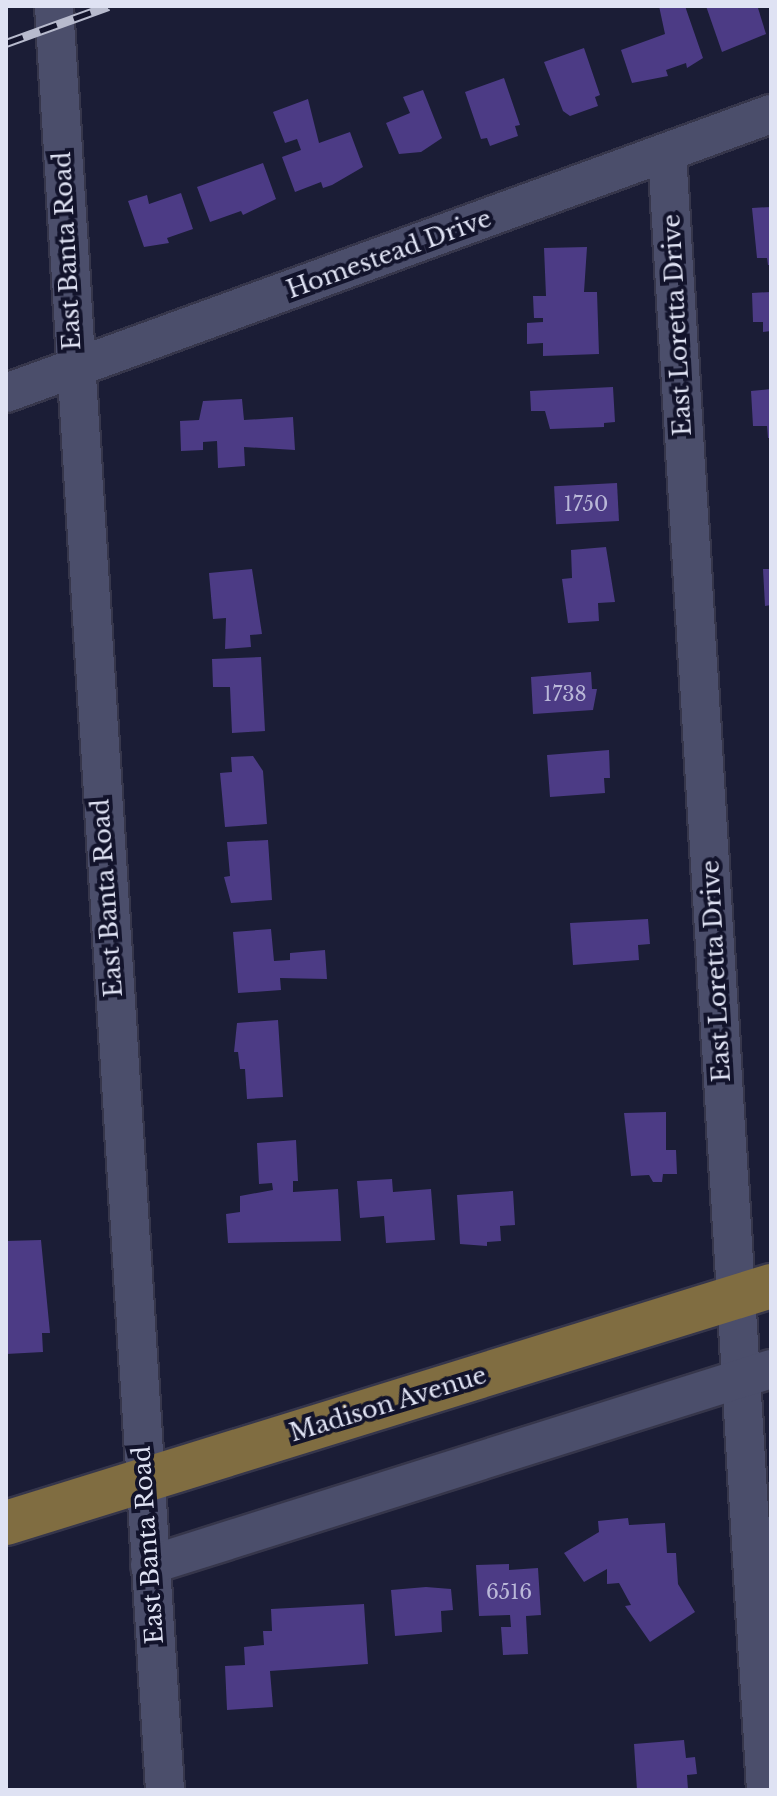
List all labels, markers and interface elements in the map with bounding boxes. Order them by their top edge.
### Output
street label: East Banta Road [47,151,87,351]
street label: Homestead Drive [283,204,495,304]
street label: East Loretta Drive [657,213,697,437]
house number: 1750 [564,492,608,516]
house number: 1738 [543,682,587,706]
street label: East Banta Road [86,798,128,998]
street label: East Loretta Drive [696,859,736,1083]
street label: Madison Avenue [286,1360,490,1448]
street label: East Banta Road [127,1445,169,1645]
house number: 6516 [486,1580,532,1604]

